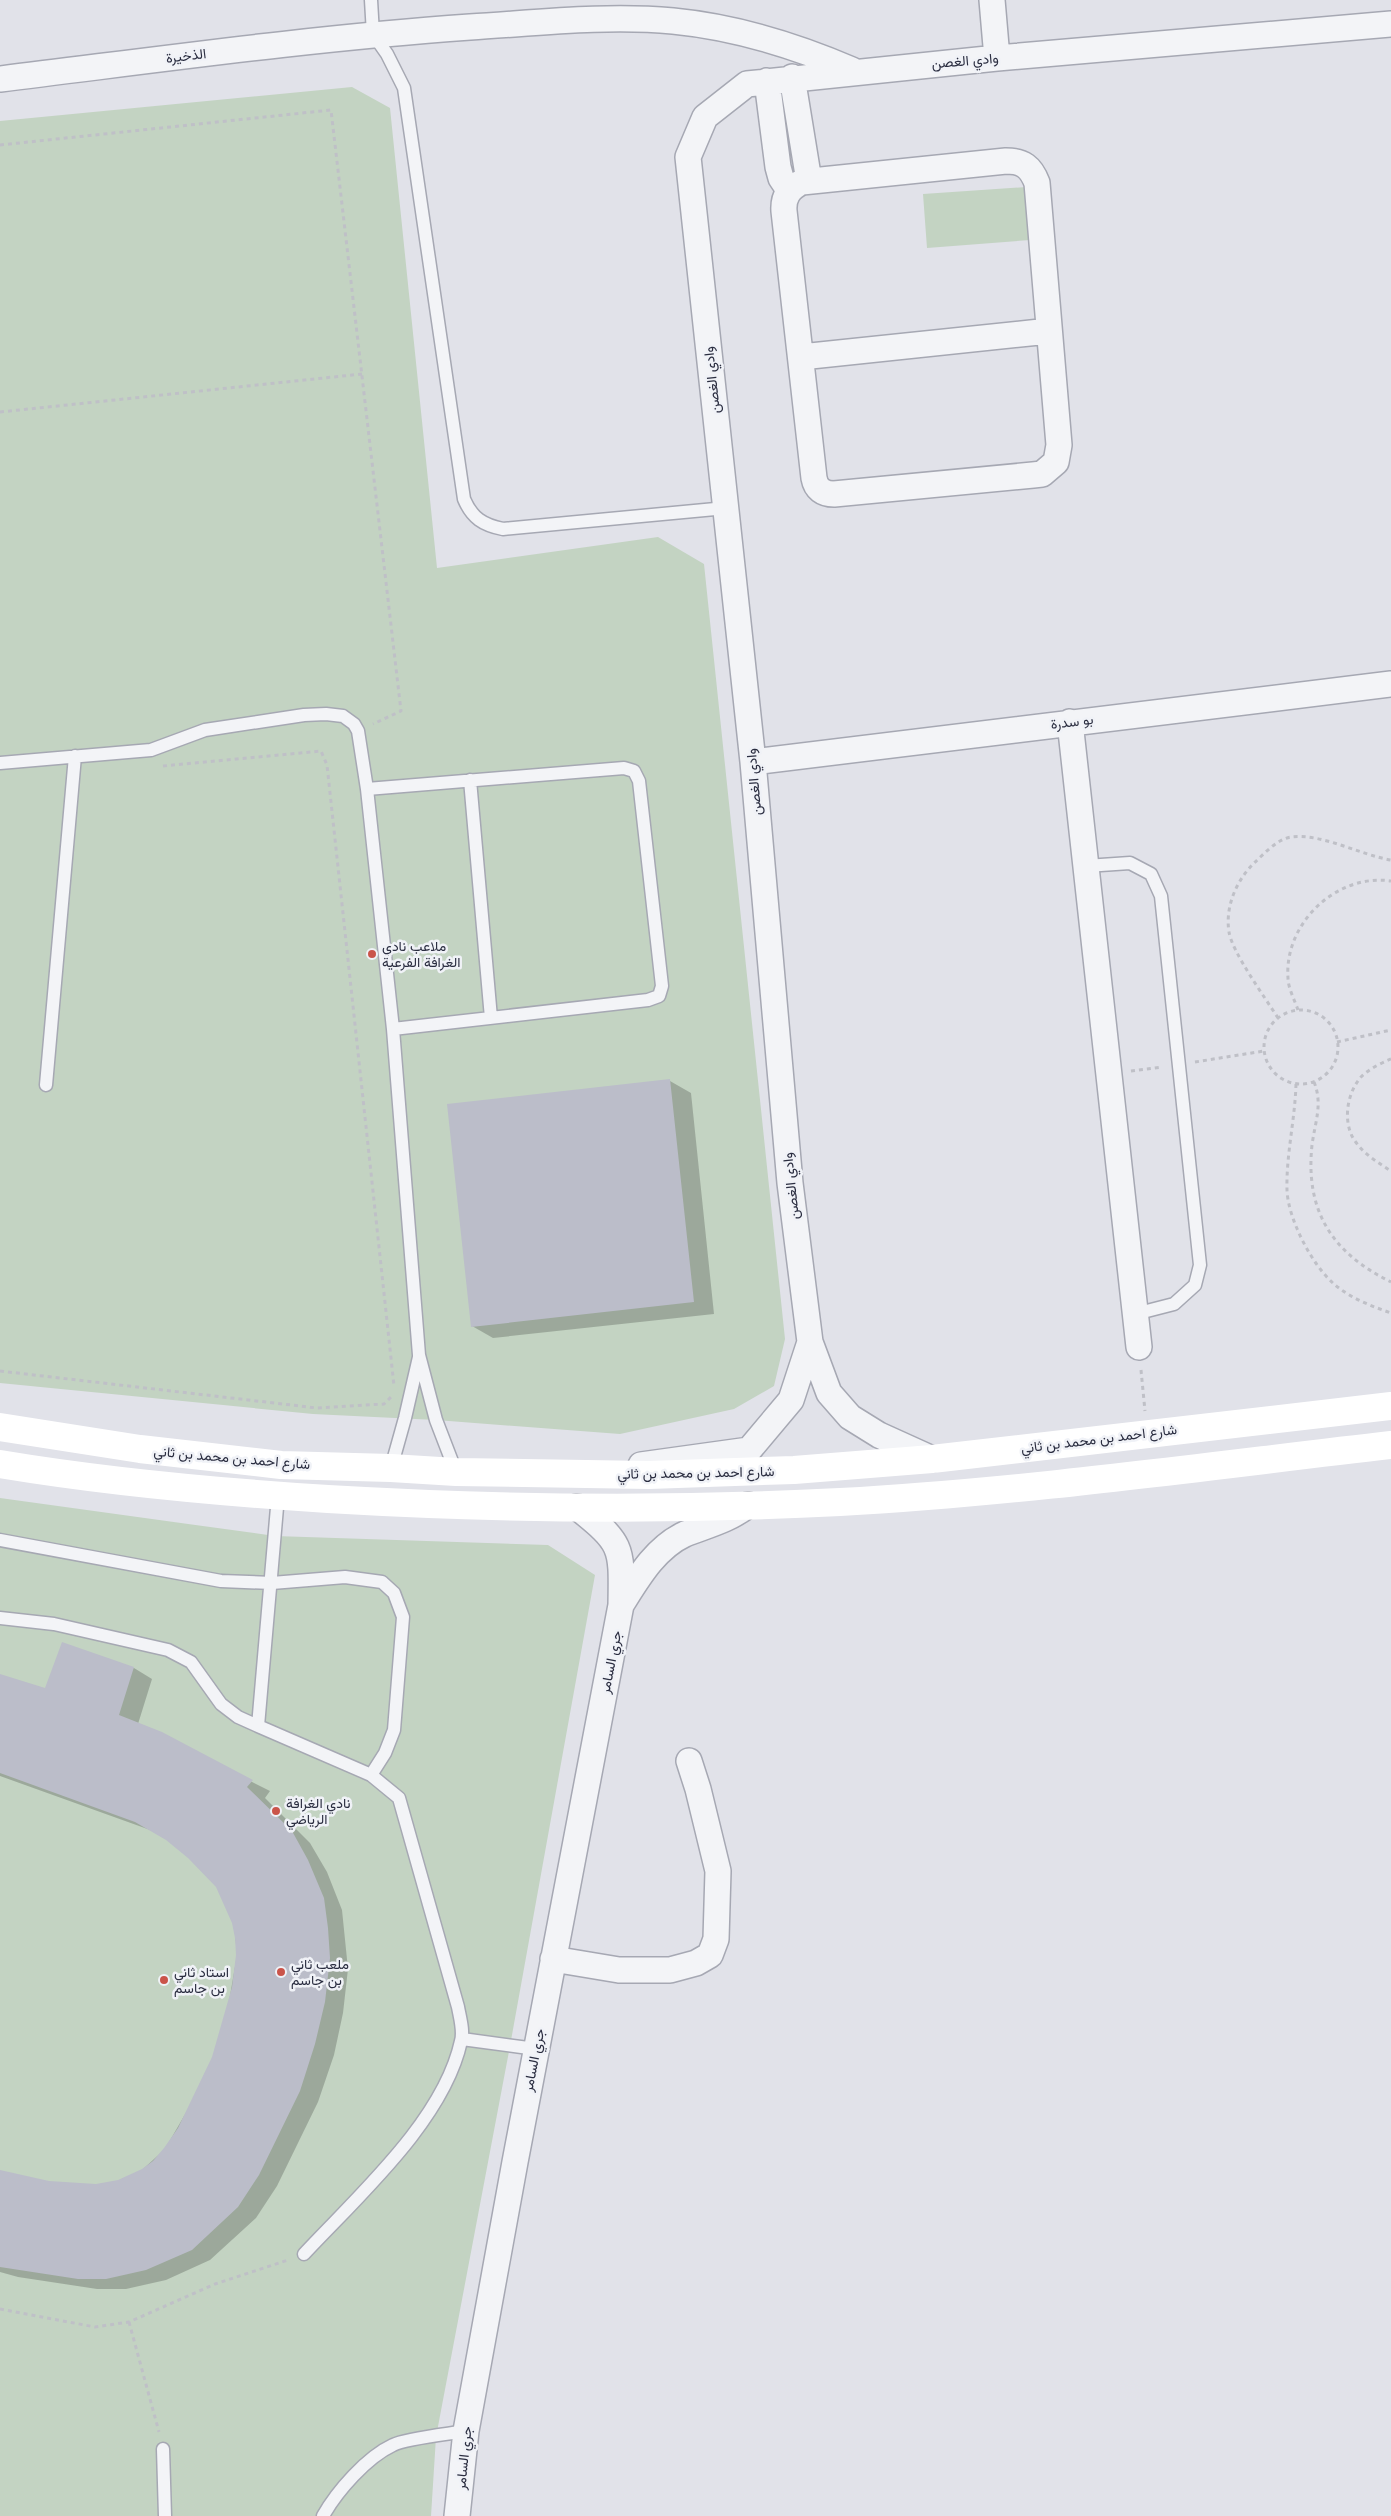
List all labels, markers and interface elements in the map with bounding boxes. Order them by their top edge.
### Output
street label: الذخيرة [165,45,207,67]
street label: وادي الغصن [931,50,999,75]
street label: وادي الغصن [700,345,727,414]
street label: بو سدرة [1050,711,1094,733]
street label: وادي الغصن [743,748,768,816]
place label: ملاعب نادي الغرافة الفرعية [382,938,461,971]
marker: ملاعب نادي الغرافة الفرعية [366,948,378,960]
street label: وادي الغصن [779,1151,806,1220]
street label: شارع احمد بن محمد بن ثاني [1020,1421,1178,1460]
street label: شارع احمد بن محمد بن ثاني [153,1443,311,1476]
street label: شارع احمد بن محمد بن ثاني [617,1463,775,1486]
street label: جري السامر [596,1629,628,1697]
place label: نادي الغرافة الرياضي [286,1795,351,1831]
marker: نادي الغرافة الرياضي [270,1805,282,1817]
place label: ملعب ثاني بن جاسم [291,1956,349,1989]
place label: استاد ثاني بن جاسم [174,1964,229,1997]
marker: ملعب ثاني بن جاسم [275,1966,287,1978]
marker: استاد ثاني بن جاسم [158,1974,170,1986]
street label: جري السامر [519,2027,551,2095]
street label: جري السامر [452,2425,479,2492]

